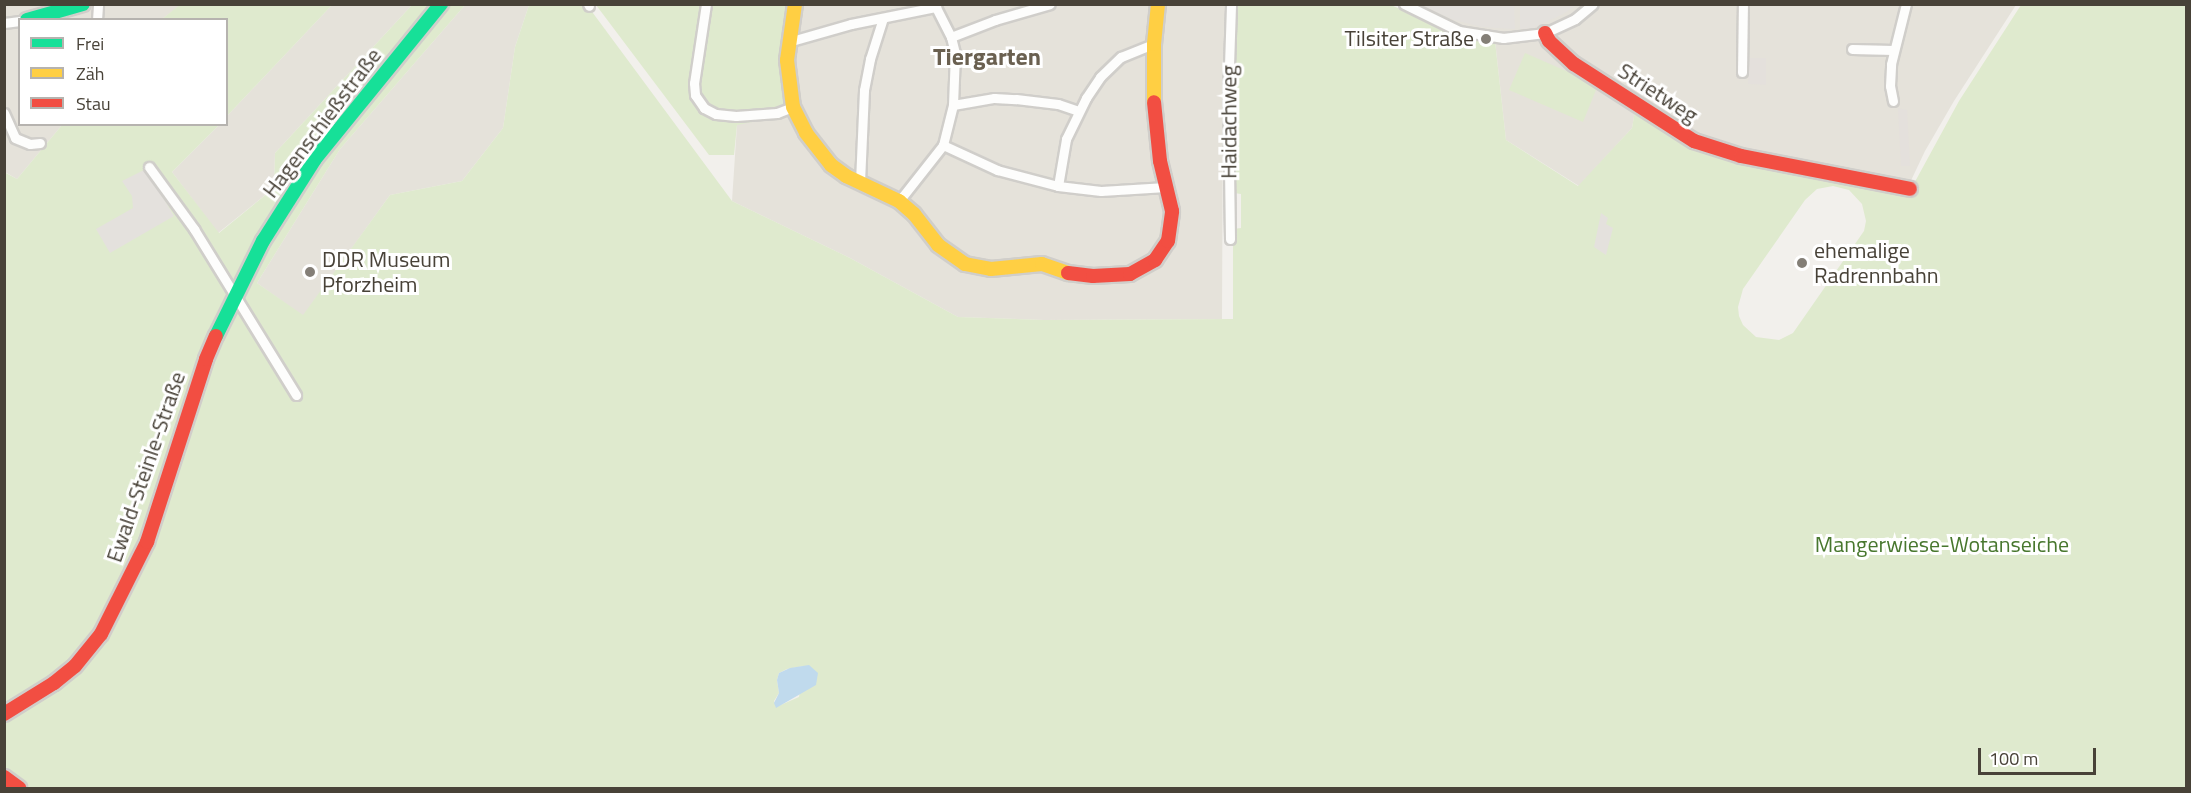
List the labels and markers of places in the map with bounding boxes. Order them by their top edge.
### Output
place label: Tilsiter Straße [1344,26,1474,52]
marker: Tilsiter Straße [1479,32,1493,46]
place label: ehemalige Radrennbahn [1814,237,1939,288]
place label: DDR Museum Pforzheim [322,246,450,298]
marker: ehemalige Radrennbahn [1795,256,1809,270]
marker: DDR Museum Pforzheim [303,265,317,279]

